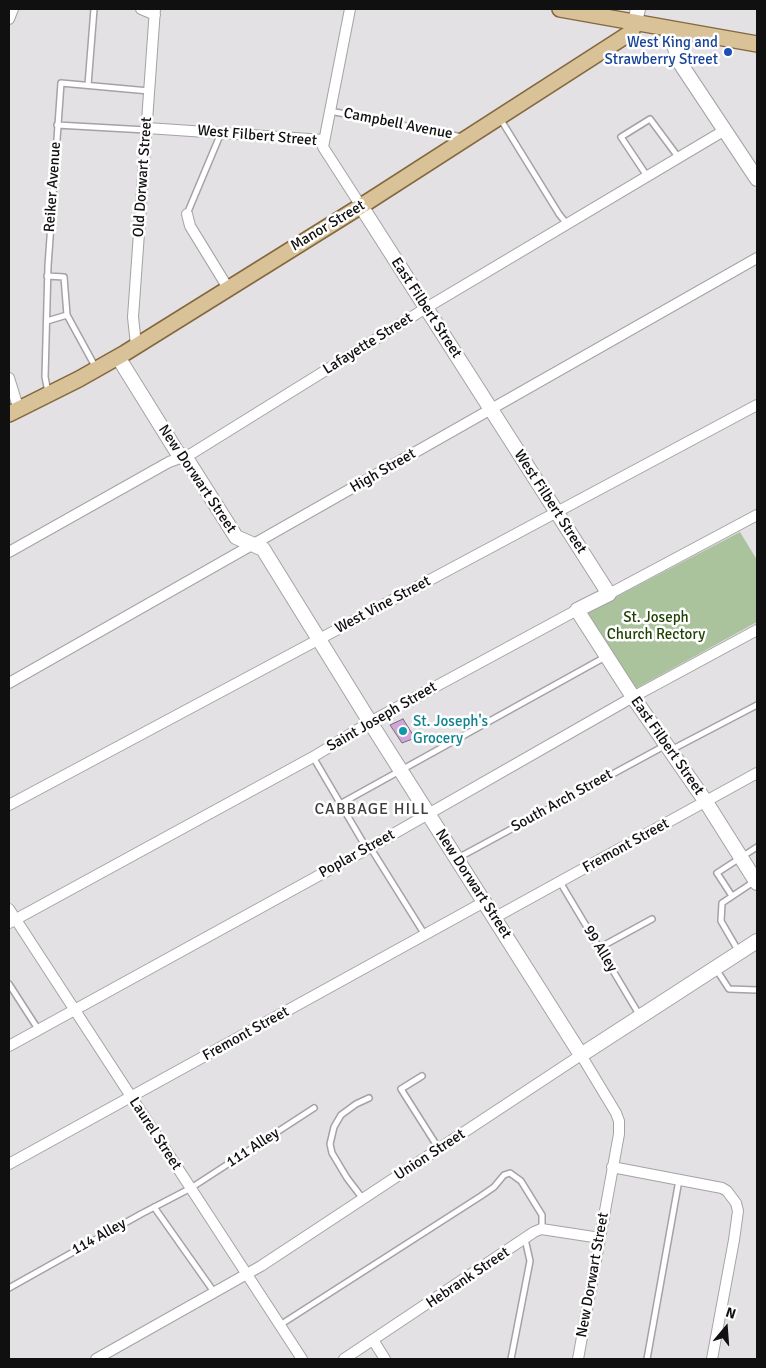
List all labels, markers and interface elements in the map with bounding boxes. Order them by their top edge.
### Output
place label: West King and Strawberry Street [604,34,718,69]
marker: West King and Strawberry Street [722,46,734,58]
street label: Campbell Avenue [342,105,454,143]
street label: Old Dorwart Street [130,116,156,238]
street label: West Filbert Street [196,122,318,150]
street label: Reiker Avenue [41,141,65,233]
street label: Manor Street [288,197,368,255]
street label: East Filbert Street [387,254,465,362]
street label: Lafayette Street [320,309,416,379]
street label: New Dorwart Street [154,421,240,537]
street label: High Street [347,445,419,497]
street label: West Filbert Street [510,447,590,557]
street label: West Vine Street [332,572,434,638]
park label: St. Joseph Church Rectory [607,609,705,644]
street label: Saint Joseph Street [324,678,440,756]
street label: East Filbert Street [626,693,708,799]
place label: St. Joseph's Grocery [413,713,488,748]
marker: St. Joseph's Grocery [397,725,409,737]
street label: South Arch Street [508,766,616,836]
district label: CABBAGE HILL [313,800,431,820]
street label: Fremont Street [580,815,672,877]
street label: Poplar Street [316,826,398,882]
street label: New Dorwart Street [431,826,515,942]
street label: 99 Alley [579,922,621,976]
street label: Fremont Street [200,1003,292,1065]
street label: Laurel Street [125,1094,185,1174]
street label: 111 Alley [223,1124,283,1172]
street label: Union Street [391,1125,469,1185]
street label: New Dorwart Street [573,1211,613,1339]
street label: 114 Alley [69,1215,129,1259]
street label: Hebrank Street [423,1244,513,1312]
north arrow [701,1303,751,1353]
text: N [724,1304,738,1323]

